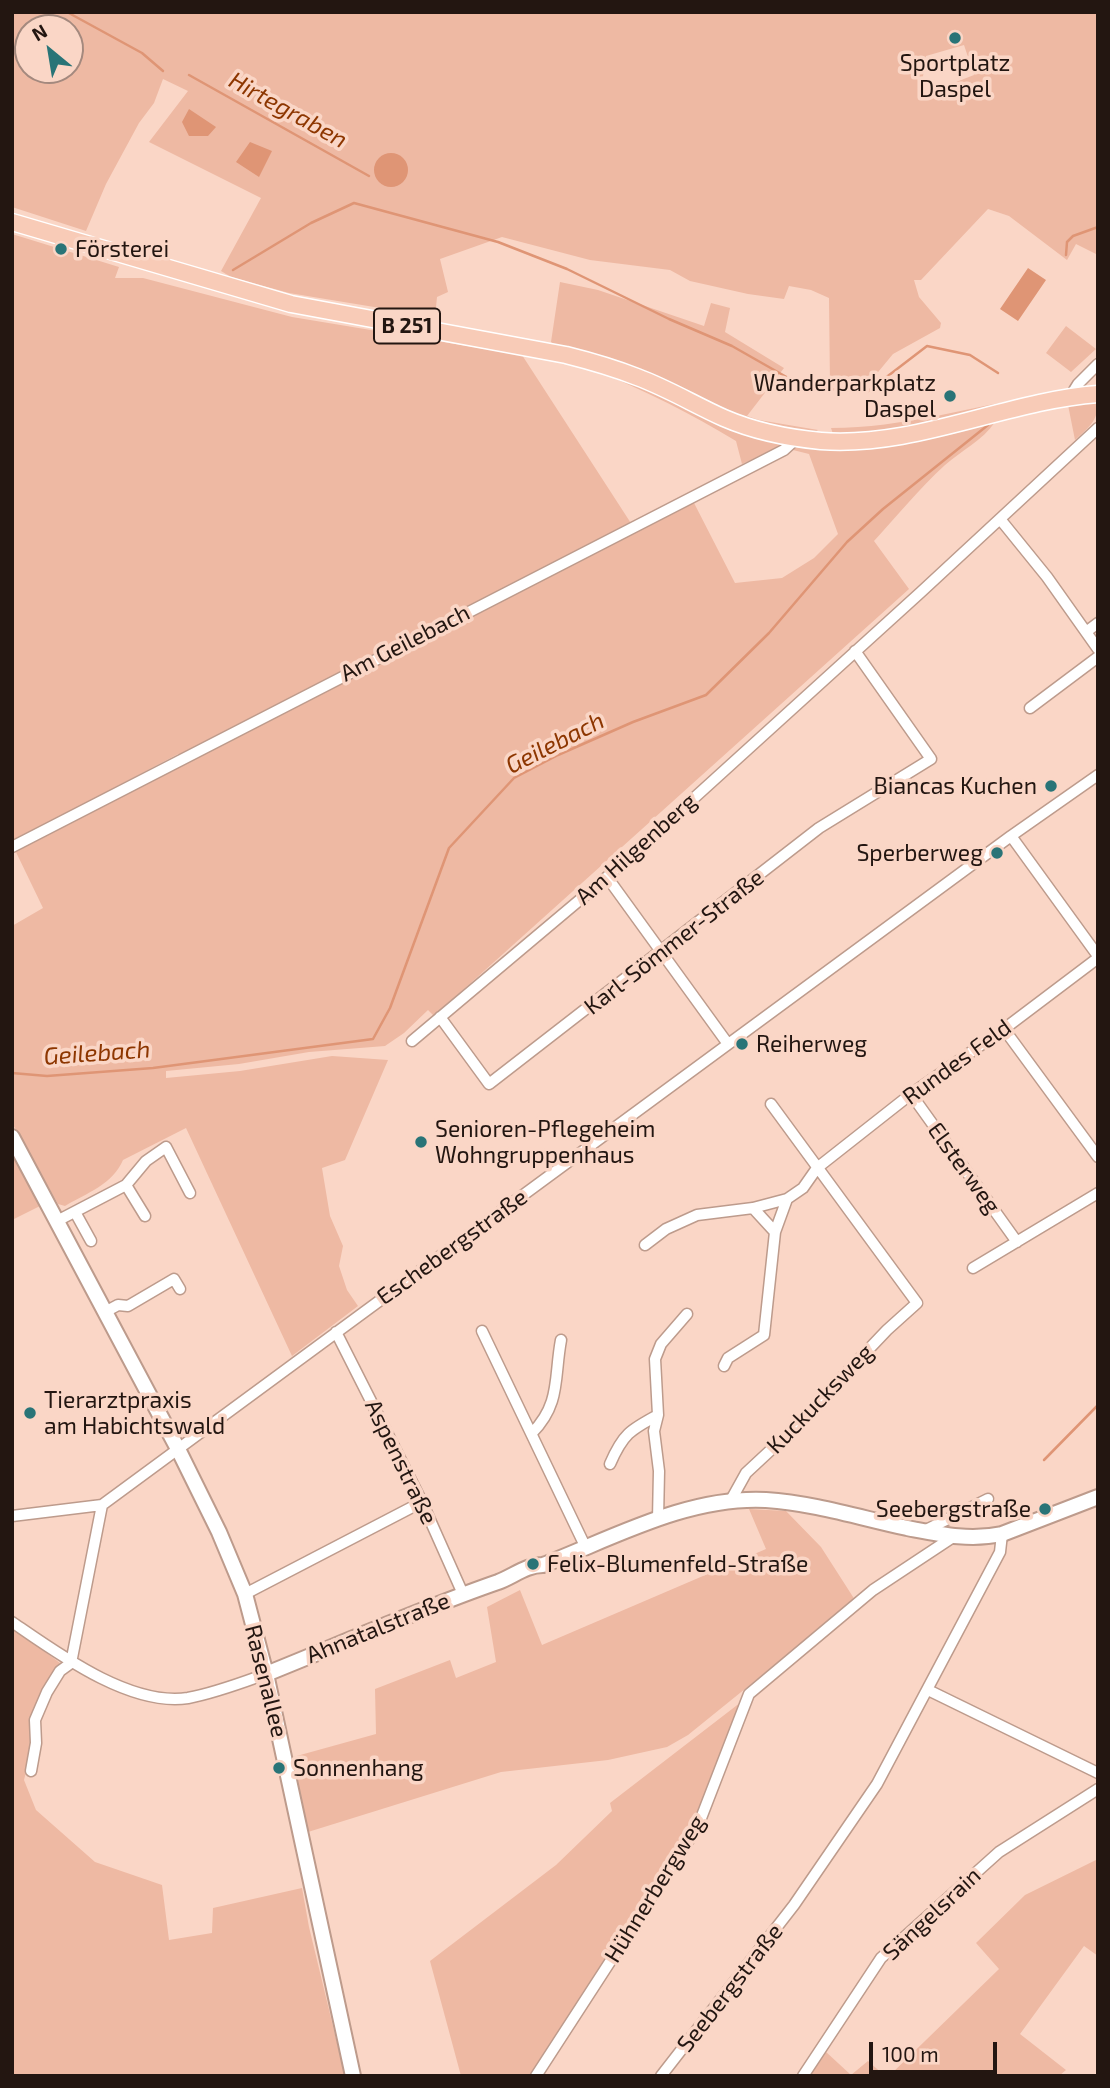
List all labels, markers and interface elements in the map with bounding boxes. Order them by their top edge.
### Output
north arrow [14,14,84,84]
text: N [28,19,51,46]
marker: Sportplatz Daspel [947,30,963,46]
place label: Sportplatz Daspel [900,49,1010,103]
water label: Hirtegraben [224,66,352,154]
place label: Försterei [75,235,169,263]
marker: Försterei [53,241,69,257]
road number: B 251 [374,308,440,344]
place label: Wanderparkplatz Daspel [754,369,936,423]
marker: Wanderparkplatz Daspel [942,388,958,404]
street label: Am Geilebach [336,599,474,687]
water label: Geilebach [501,706,609,780]
place label: Biancas Kuchen [873,772,1037,800]
marker: Biancas Kuchen [1043,778,1059,794]
street label: Am Hilgenberg [570,787,702,911]
place label: Sperberweg [856,839,983,867]
marker: Sperberweg [989,845,1005,861]
street label: Karl-Sömmer-Straße [579,863,769,1021]
street label: Rundes Feld [897,1013,1017,1111]
place label: Reiherweg [756,1030,867,1058]
water label: Geilebach [43,1035,151,1071]
marker: Reiherweg [734,1036,750,1052]
place label: Senioren-Pflegeheim Wohngruppenhaus [435,1115,655,1169]
street label: Elsterweg [922,1117,1006,1219]
marker: Senioren-Pflegeheim Wohngruppenhaus [413,1134,429,1150]
street label: Eschebergstraße [371,1183,533,1311]
street label: Kuckucksweg [761,1339,879,1459]
place label: Tierarztpraxis am Habichtswald [44,1386,225,1440]
street label: Aspenstraße [359,1395,443,1529]
marker: Tierarztpraxis am Habichtswald [22,1405,38,1421]
place label: Seebergstraße [876,1495,1031,1523]
marker: Seebergstraße [1037,1501,1053,1517]
place label: Felix-Blumenfeld-Straße [547,1550,808,1578]
marker: Felix-Blumenfeld-Straße [525,1556,541,1572]
street label: Ahnatalstraße [302,1587,454,1669]
street label: Rasenallee [239,1622,293,1740]
place label: Sonnenhang [293,1754,424,1782]
marker: Sonnenhang [271,1760,287,1776]
street label: Hühnerbergweg [599,1810,711,1968]
street label: Sängelsrain [877,1862,987,1966]
street label: Seebergstraße [671,1918,789,2058]
scale bar [872,2028,1000,2072]
text: 100 m [882,2041,939,2066]

